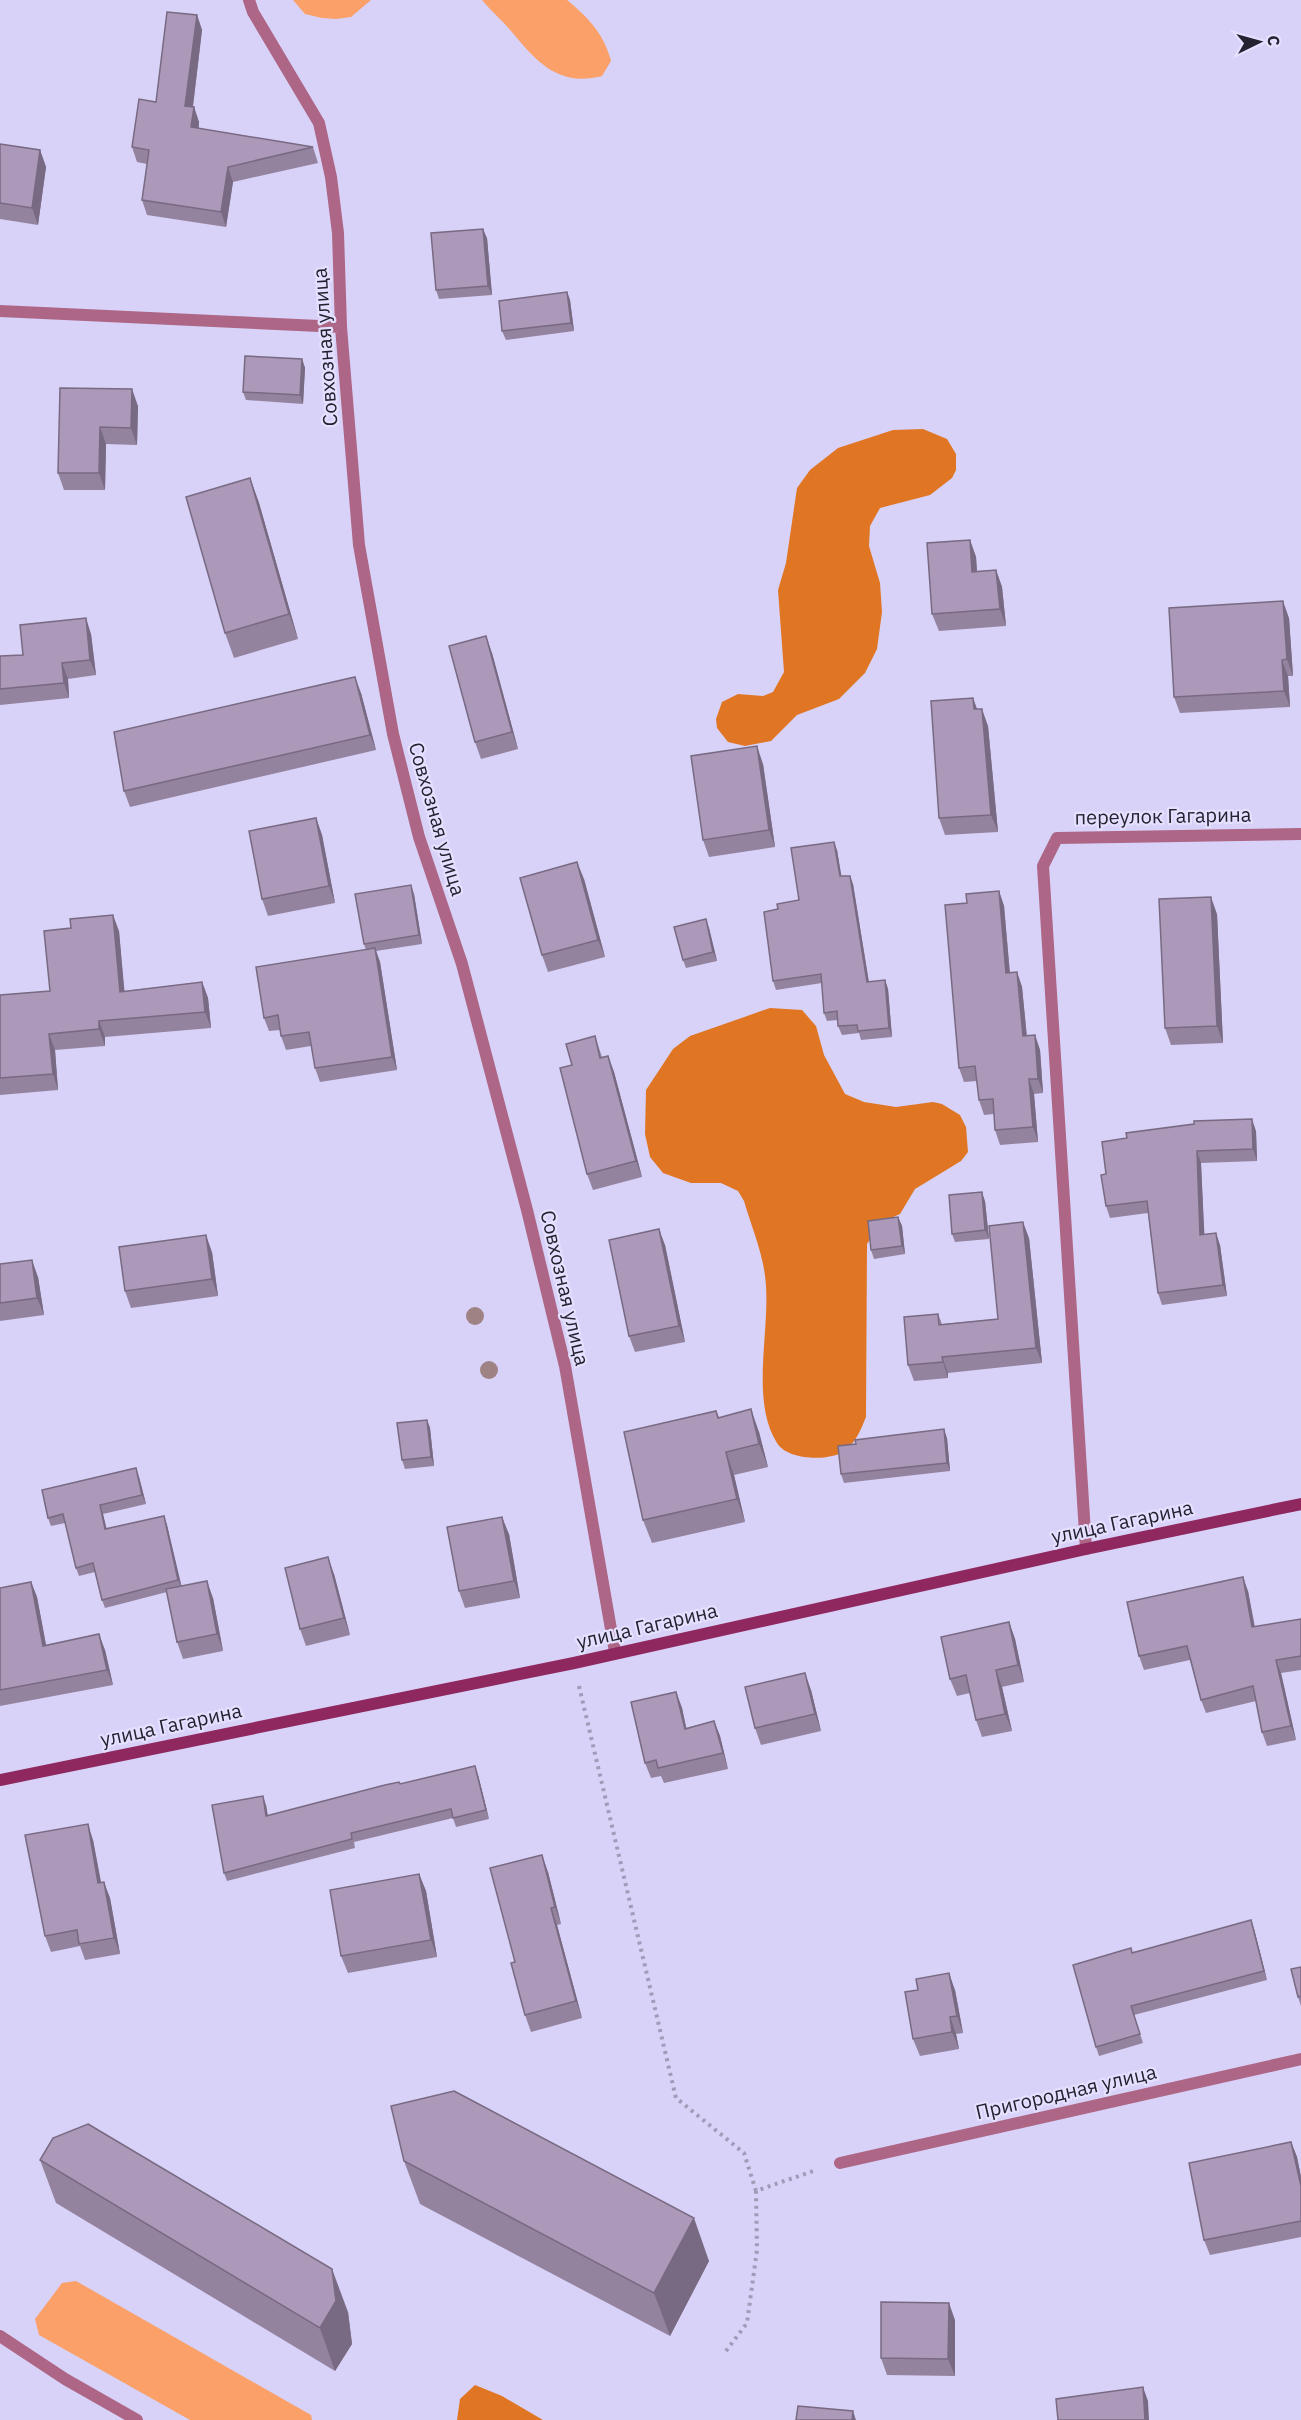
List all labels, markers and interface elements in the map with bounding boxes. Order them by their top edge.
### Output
north arrow [1229,12,1289,72]
text: С [1264,35,1284,47]
street label: Совхозная улица [305,267,344,427]
street label: Совхозная улица [403,739,472,899]
street label: переулок Гагарина [1074,800,1252,831]
street label: Совхозная улица [534,1208,597,1369]
street label: улица Гагарина [1049,1493,1195,1550]
street label: улица Гагарина [574,1596,720,1655]
street label: улица Гагарина [98,1696,244,1753]
street label: Пригородная улица [973,2058,1159,2125]

